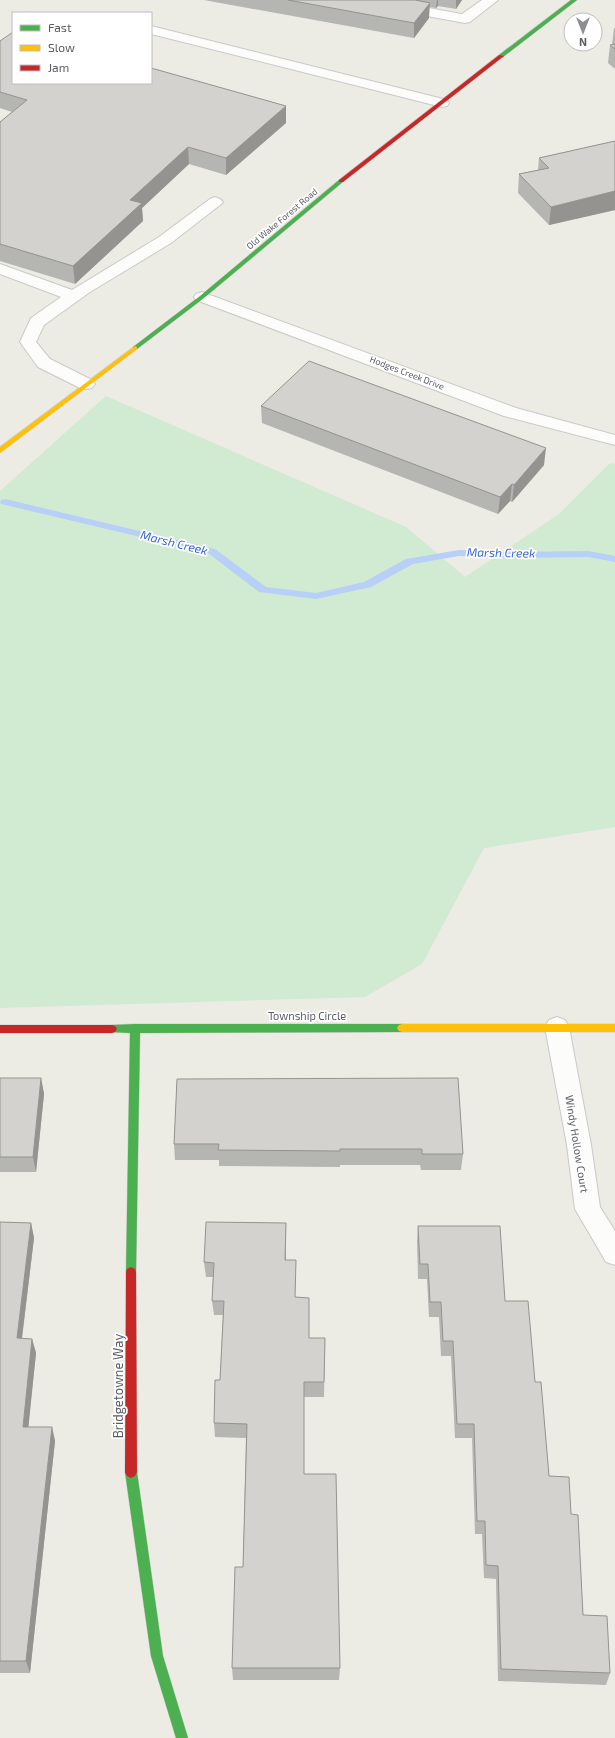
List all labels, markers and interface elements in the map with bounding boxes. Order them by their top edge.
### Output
legend [12,12,152,84]
north arrow [563,12,603,52]
text: Fast [48,20,72,34]
text: N [579,36,587,49]
text: Slow [48,40,75,54]
text: Jam [48,60,69,74]
street label: Old Wake Forest Road [244,186,319,252]
street label: Hodges Creek Drive [368,353,446,392]
water label: Marsh Creek [139,527,209,557]
water label: Marsh Creek [467,544,535,560]
street label: Township Circle [268,1009,346,1022]
street label: Windy Hollow Court [563,1094,592,1194]
street label: Bridgetowne Way [110,1334,126,1438]

